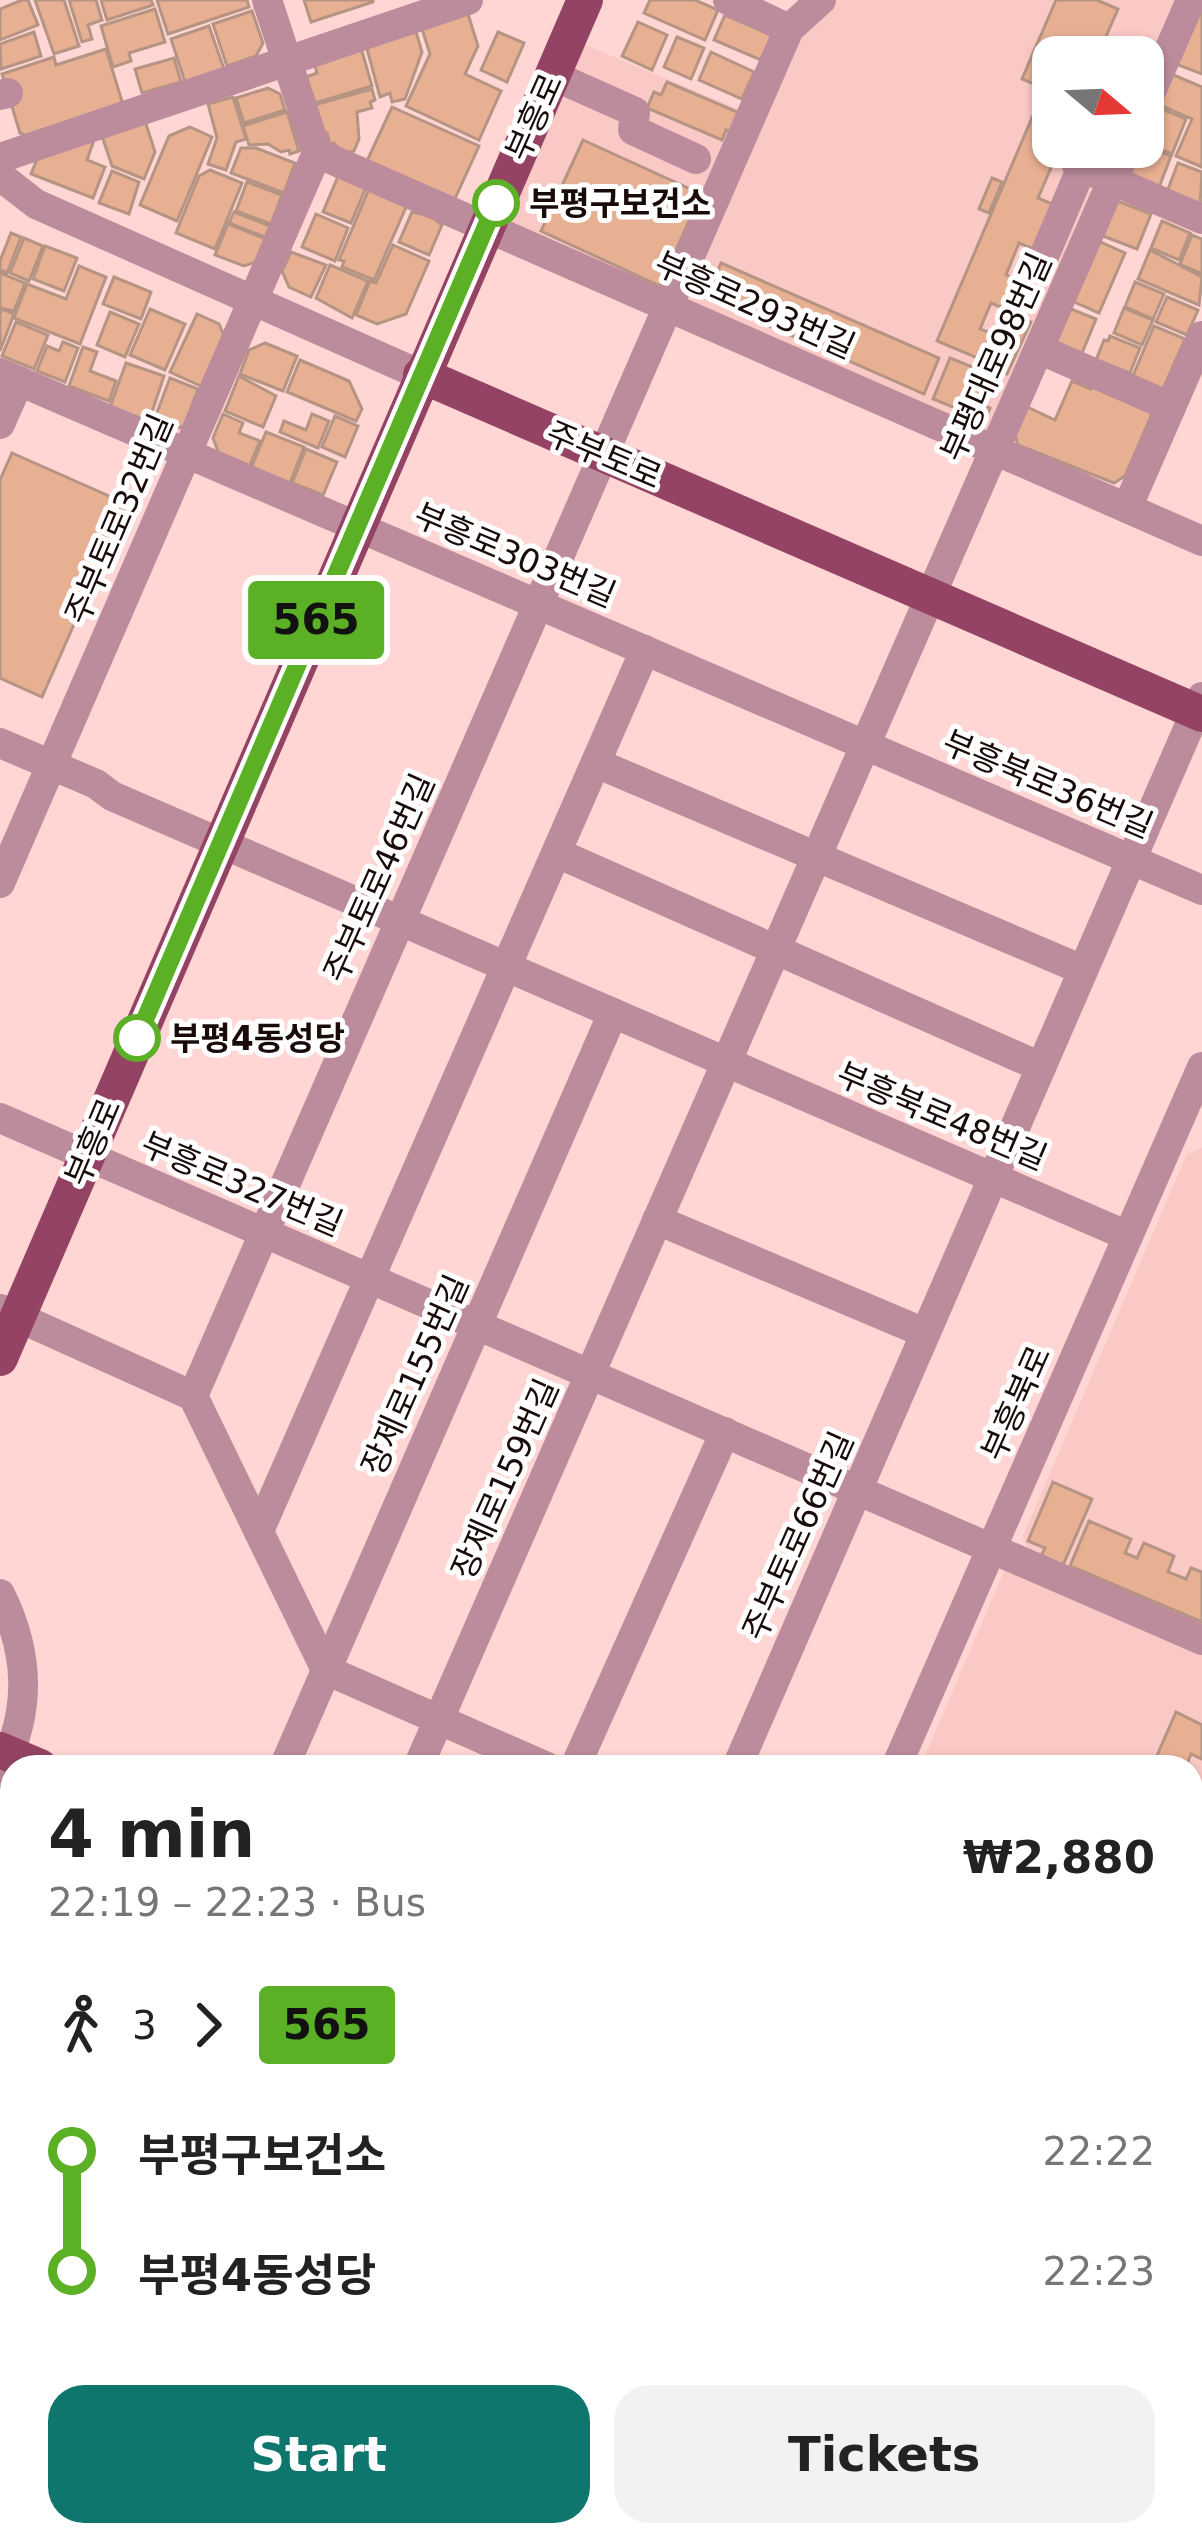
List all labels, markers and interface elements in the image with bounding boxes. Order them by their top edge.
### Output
north arrow [1032,36,1164,168]
map controls [1032,36,1164,168]
street label: 부흥로 [498,67,570,167]
marker: 부평구보건소 [474,181,518,225]
place label: 부평구보건소 [529,184,711,223]
street label: 부흥로293번길 [649,244,861,366]
street label: 부평대로98번길 [933,247,1059,467]
street label: 주부토로32번길 [57,408,181,630]
street label: 주부토로 [540,413,668,497]
street label: 부흥로303번길 [409,495,621,615]
line badge: 565 [247,581,385,659]
text: 565 [272,595,360,644]
street label: 부흥북로36번길 [937,722,1159,846]
street label: 주부토로46번길 [316,768,442,988]
marker: 부평4동성당 [115,1016,159,1060]
place label: 부평4동성당 [170,1019,345,1058]
street label: 부흥북로48번길 [831,1054,1053,1178]
street label: 부흥로 [57,1092,129,1192]
street label: 부흥로327번길 [136,1124,348,1244]
street label: 장제로155번길 [354,1269,476,1481]
street label: 부흥북로 [973,1340,1059,1466]
street label: 장제로159번길 [444,1373,566,1585]
street label: 주부토로66번길 [735,1426,861,1646]
text: 4 min [48,1796,255,1873]
text: ₩2,880 [963,1831,1155,1884]
text: 22:19 – 22:23 · Bus [48,1880,426,1925]
icon: walk [48,1992,114,2058]
icon: forward [175,1992,241,2058]
text: 565 [283,2000,371,2049]
text: 3 [132,2003,157,2048]
text: 부평구보건소 [138,2129,386,2182]
text: 22:22 [1043,2129,1155,2174]
text: 부평4동성당 [138,2249,376,2302]
text: 22:23 [1043,2249,1155,2294]
button: Start [48,2385,590,2523]
button: Tickets [614,2385,1155,2523]

